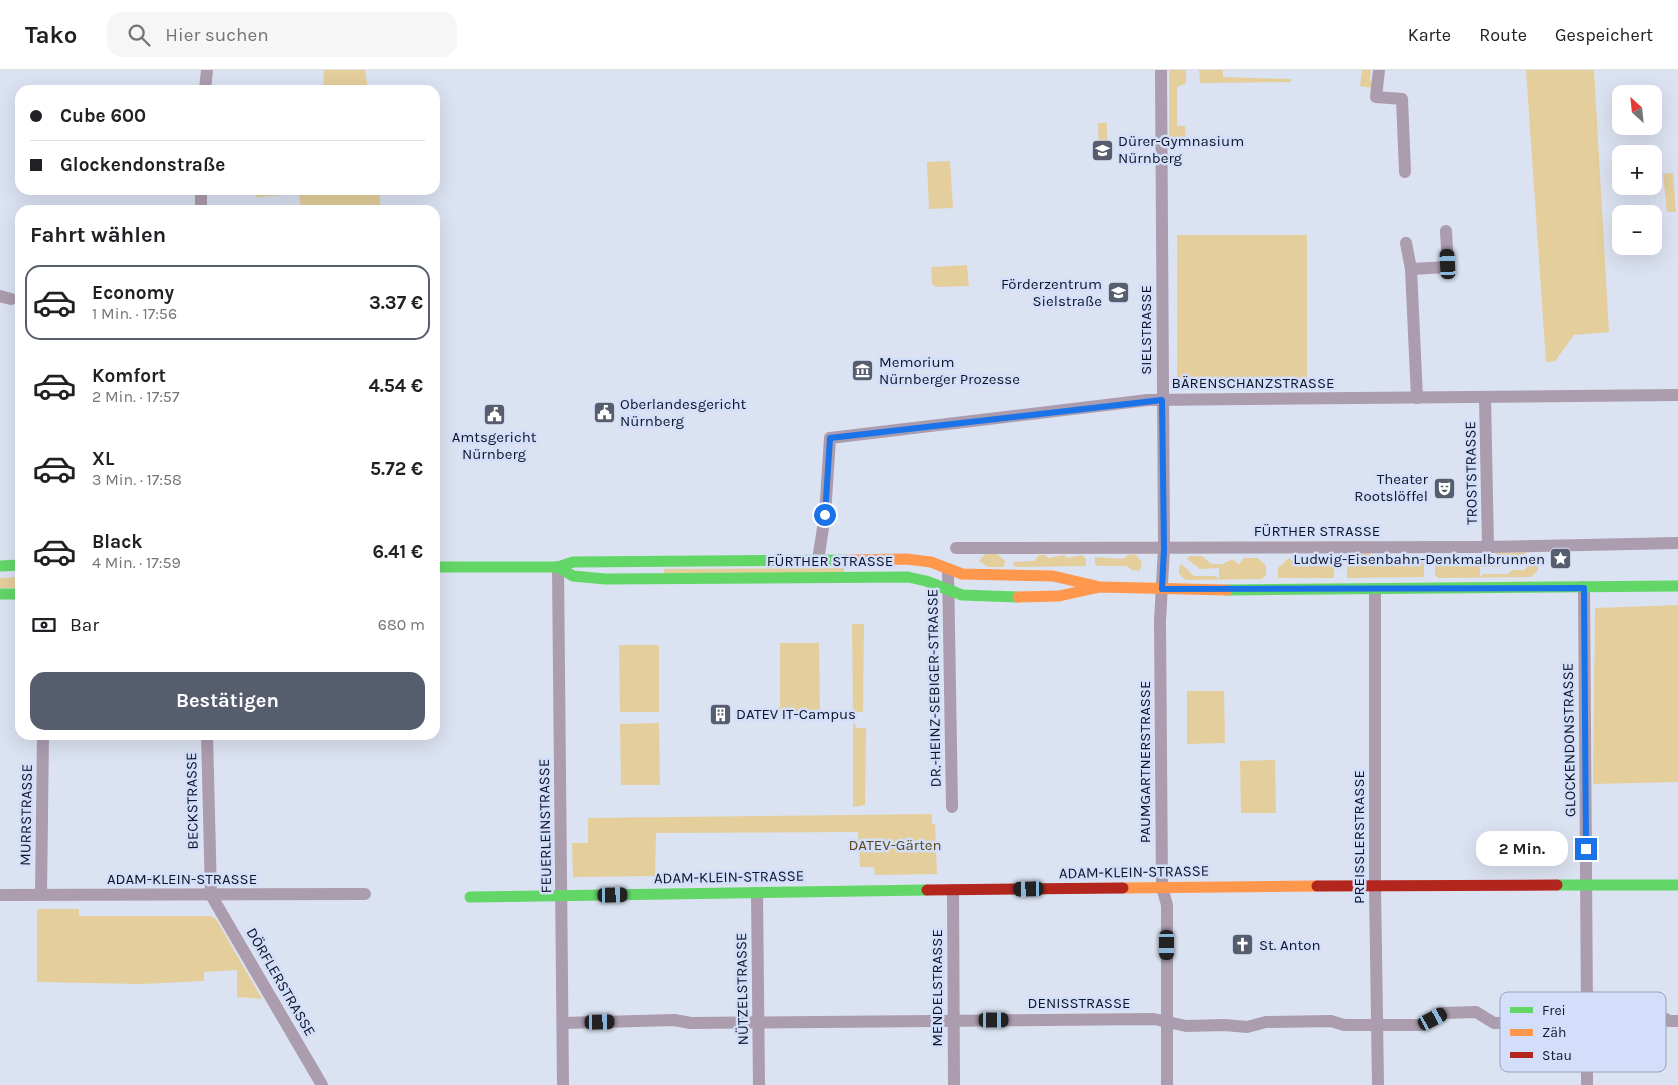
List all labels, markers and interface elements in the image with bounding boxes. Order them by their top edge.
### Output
search box [107,12,457,57]
text: Tako [25,21,77,49]
icon: search [125,21,153,49]
text: Hier suchen [165,24,269,46]
text: Karte [1408,24,1451,46]
text: Route [1479,24,1527,46]
text: Gespeichert [1555,24,1653,46]
north arrow [1612,85,1662,135]
map controls [1612,85,1662,255]
text: Cube 600 [60,105,146,127]
place label: Dürer-Gymnasium Nürnberg [1118,132,1244,167]
school or university icon: Dürer-Gymnasium Nürnberg [1090,138,1114,162]
button: + [1612,145,1662,195]
text: Glockendonstraße [60,154,225,176]
button: − [1612,205,1662,255]
text: Fahrt wählen [30,222,166,248]
car [1439,249,1456,279]
place label: Förderzentrum Sielstraße [1001,275,1102,310]
icon: car [32,280,77,325]
school or university icon: Förderzentrum Sielstraße [1106,281,1130,305]
text: Economy [92,282,174,304]
street label: SIELSTRASSE [1137,285,1155,375]
text: 3.37 € [369,292,423,314]
text: 1 Min. · 17:56 [92,304,177,323]
place label: Memorium Nürnberger Prozesse [879,353,1020,388]
museum icon: Memorium Nürnberger Prozesse [851,359,875,383]
icon: car [32,363,77,408]
text: Komfort [92,365,166,387]
street label: BÄRENSCHANZSTRASSE [1172,374,1334,392]
text: 4.54 € [368,375,423,397]
text: 2 Min. · 17:57 [92,387,179,406]
place label: Oberlandesgericht Nürnberg [620,395,747,430]
public building icon: Oberlandesgericht Nürnberg [592,401,616,425]
public building icon: Amtsgericht Nürnberg [482,402,506,426]
street label: TROSTSTRASSE [1461,421,1481,525]
place label: Amtsgericht Nürnberg [452,428,537,463]
icon: car [32,446,77,491]
text: XL [92,448,114,470]
text: 5.72 € [370,458,423,480]
text: 3 Min. · 17:58 [92,470,182,489]
place label: Theater Rootslöffel [1354,470,1429,505]
theatre icon: Theater Rootslöffel [1432,476,1456,500]
route start [814,504,836,526]
street label: FÜRTHER STRASSE [1254,522,1380,540]
icon: car [32,529,77,574]
text: Black [92,531,143,553]
text: 6.41 € [372,541,423,563]
place icon: Ludwig-Eisenbahn-Denkmalbrunnen [1549,547,1573,571]
place label: Ludwig-Eisenbahn-Denkmalbrunnen [1293,550,1545,568]
street label: FÜRTHER STRASSE [767,552,893,570]
text: 4 Min. · 17:59 [92,553,181,572]
street label: DR.-HEINZ-SEBIGER-STRASSE [923,589,945,787]
icon: cash [30,611,58,639]
text: Bar [70,614,99,636]
text: 680 m [378,615,425,634]
street label: GLOCKENDONSTRASSE [1559,663,1579,817]
button: Bestätigen [30,672,425,730]
street label: PAUMGARTNERSTRASSE [1136,681,1154,843]
building icon: DATEV IT-Campus [708,702,732,726]
place label: DATEV IT-Campus [736,705,856,723]
street label: BECKSTRASSE [182,752,202,850]
street label: FEUERLEINSTRASSE [535,759,555,893]
street label: MURRSTRASSE [16,764,36,866]
street label: PREISSLERSTRASSE [1350,770,1368,904]
callout: 2 Min. [1476,832,1568,866]
park label: DATEV-Gärten [848,836,942,854]
route end [1575,838,1597,860]
text: 2 Min. [1499,839,1545,858]
street label: ADAM-KLEIN-STRASSE [1059,862,1209,882]
street label: ADAM-KLEIN-STRASSE [654,867,804,887]
street label: ADAM-KLEIN-STRASSE [107,870,257,888]
car [1013,881,1044,897]
car [597,887,628,903]
street label: DÖRFLERSTRASSE [243,925,319,1039]
street label: MENDELSTRASSE [928,929,946,1047]
car [1159,930,1174,960]
street label: NÜTZELSTRASSE [732,932,752,1046]
church icon: St. Anton [1231,933,1255,957]
place label: St. Anton [1259,936,1321,954]
legend [1500,992,1666,1072]
street label: DENISSTRASSE [1028,994,1130,1012]
text: Frei [1542,1002,1566,1019]
car [1416,1005,1449,1033]
car [979,1013,1009,1028]
car [584,1014,615,1030]
text: Zäh [1542,1024,1566,1041]
text: Stau [1542,1047,1572,1064]

